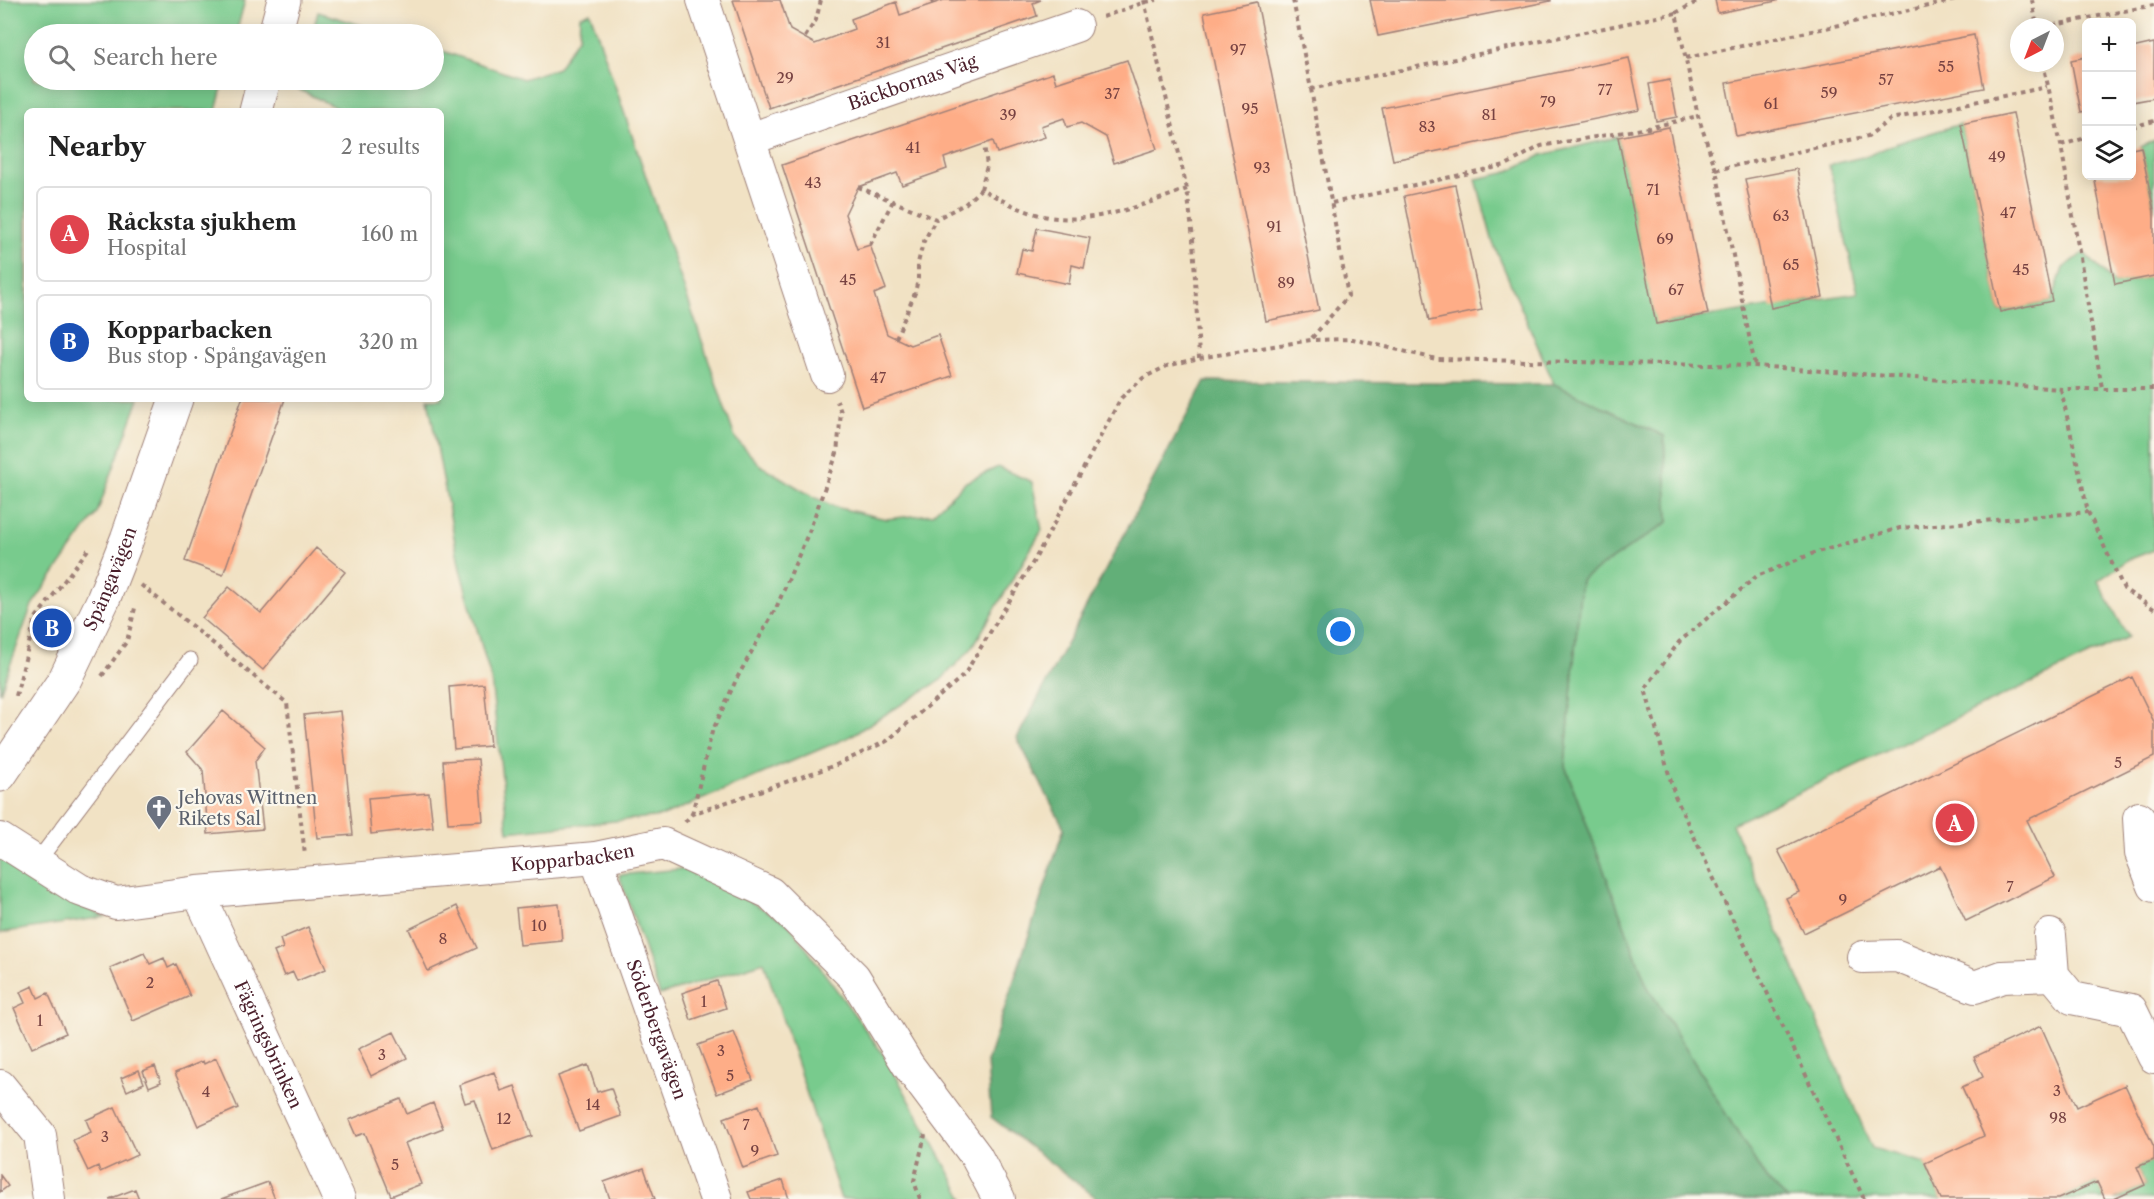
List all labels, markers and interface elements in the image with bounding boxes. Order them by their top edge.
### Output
north arrow [2010,18,2064,72]
map controls [2082,18,2136,180]
button: + [2082,18,2136,72]
search box [24,24,444,90]
house number: 31 [876,33,891,52]
house number: 97 [1230,40,1247,59]
icon: search [45,41,78,74]
text: Search here [93,44,218,71]
street label: Bäckbornas Väg [845,50,980,115]
house number: 55 [1938,57,1954,76]
house number: 29 [776,68,794,87]
house number: 57 [1878,70,1894,89]
button: − [2082,72,2136,126]
house number: 77 [1598,80,1613,99]
house number: 59 [1821,83,1837,102]
house number: 37 [1104,84,1120,103]
house number: 79 [1540,92,1556,111]
house number: 61 [1763,94,1779,113]
house number: 95 [1242,99,1258,118]
house number: 39 [999,105,1017,124]
house number: 81 [1481,105,1497,124]
house number: 83 [1418,117,1436,136]
button: layers [2082,126,2136,180]
text: Nearby [48,131,146,163]
text: 2 results [341,135,420,159]
house number: 41 [906,138,921,157]
house number: 49 [1988,147,2006,166]
house number: 93 [1253,158,1271,177]
house number: 43 [805,173,821,192]
house number: 71 [1646,180,1661,199]
house number: 47 [2000,203,2017,222]
house number: 63 [1772,206,1790,225]
text: Råcksta sjukhem [107,209,297,236]
house number: 91 [1266,217,1282,236]
text: A [62,222,77,246]
text: 160 m [361,222,418,246]
house number: 69 [1656,229,1674,248]
text: Hospital [107,236,187,260]
house number: 65 [1783,255,1799,274]
house number: 45 [2013,260,2029,279]
house number: 45 [840,270,856,289]
house number: 89 [1277,273,1295,292]
house number: 67 [1668,280,1685,299]
text: Kopparbacken [107,317,272,344]
text: B [62,330,77,354]
text: 320 m [359,330,418,354]
text: Bus stop · Spångavägen [107,344,327,368]
house number: 47 [870,368,887,387]
street label: Spångavägen [79,524,141,634]
pin: B [32,606,72,650]
your location [1326,617,1355,646]
house number: 5 [2114,753,2122,772]
place label: Jehovas Wittnen Rikets Sal [175,787,317,830]
church icon: Jehovas Wittnen Rikets Sal [144,793,174,831]
pin: A [1936,800,1974,846]
street label: Kopparbacken [510,839,636,876]
house number: 7 [2006,877,2014,896]
house number: 9 [1839,890,1847,909]
house number: 10 [531,916,547,935]
house number: 8 [439,929,448,948]
street label: Söderbergavägen [622,957,691,1103]
house number: 2 [146,973,154,992]
street label: Fägringsbrinken [229,977,307,1112]
house number: 1 [701,992,708,1011]
house number: 1 [37,1011,44,1030]
house number: 3 [717,1041,725,1060]
house number: 3 [378,1045,386,1064]
house number: 5 [726,1066,734,1085]
house number: 3 [2053,1081,2061,1100]
house number: 4 [202,1082,210,1101]
house number: 14 [586,1095,600,1114]
house number: 98 [2049,1108,2067,1127]
house number: 12 [497,1109,511,1128]
house number: 7 [742,1115,750,1134]
house number: 3 [101,1127,109,1146]
house number: 9 [751,1141,759,1160]
house number: 5 [391,1155,399,1174]

